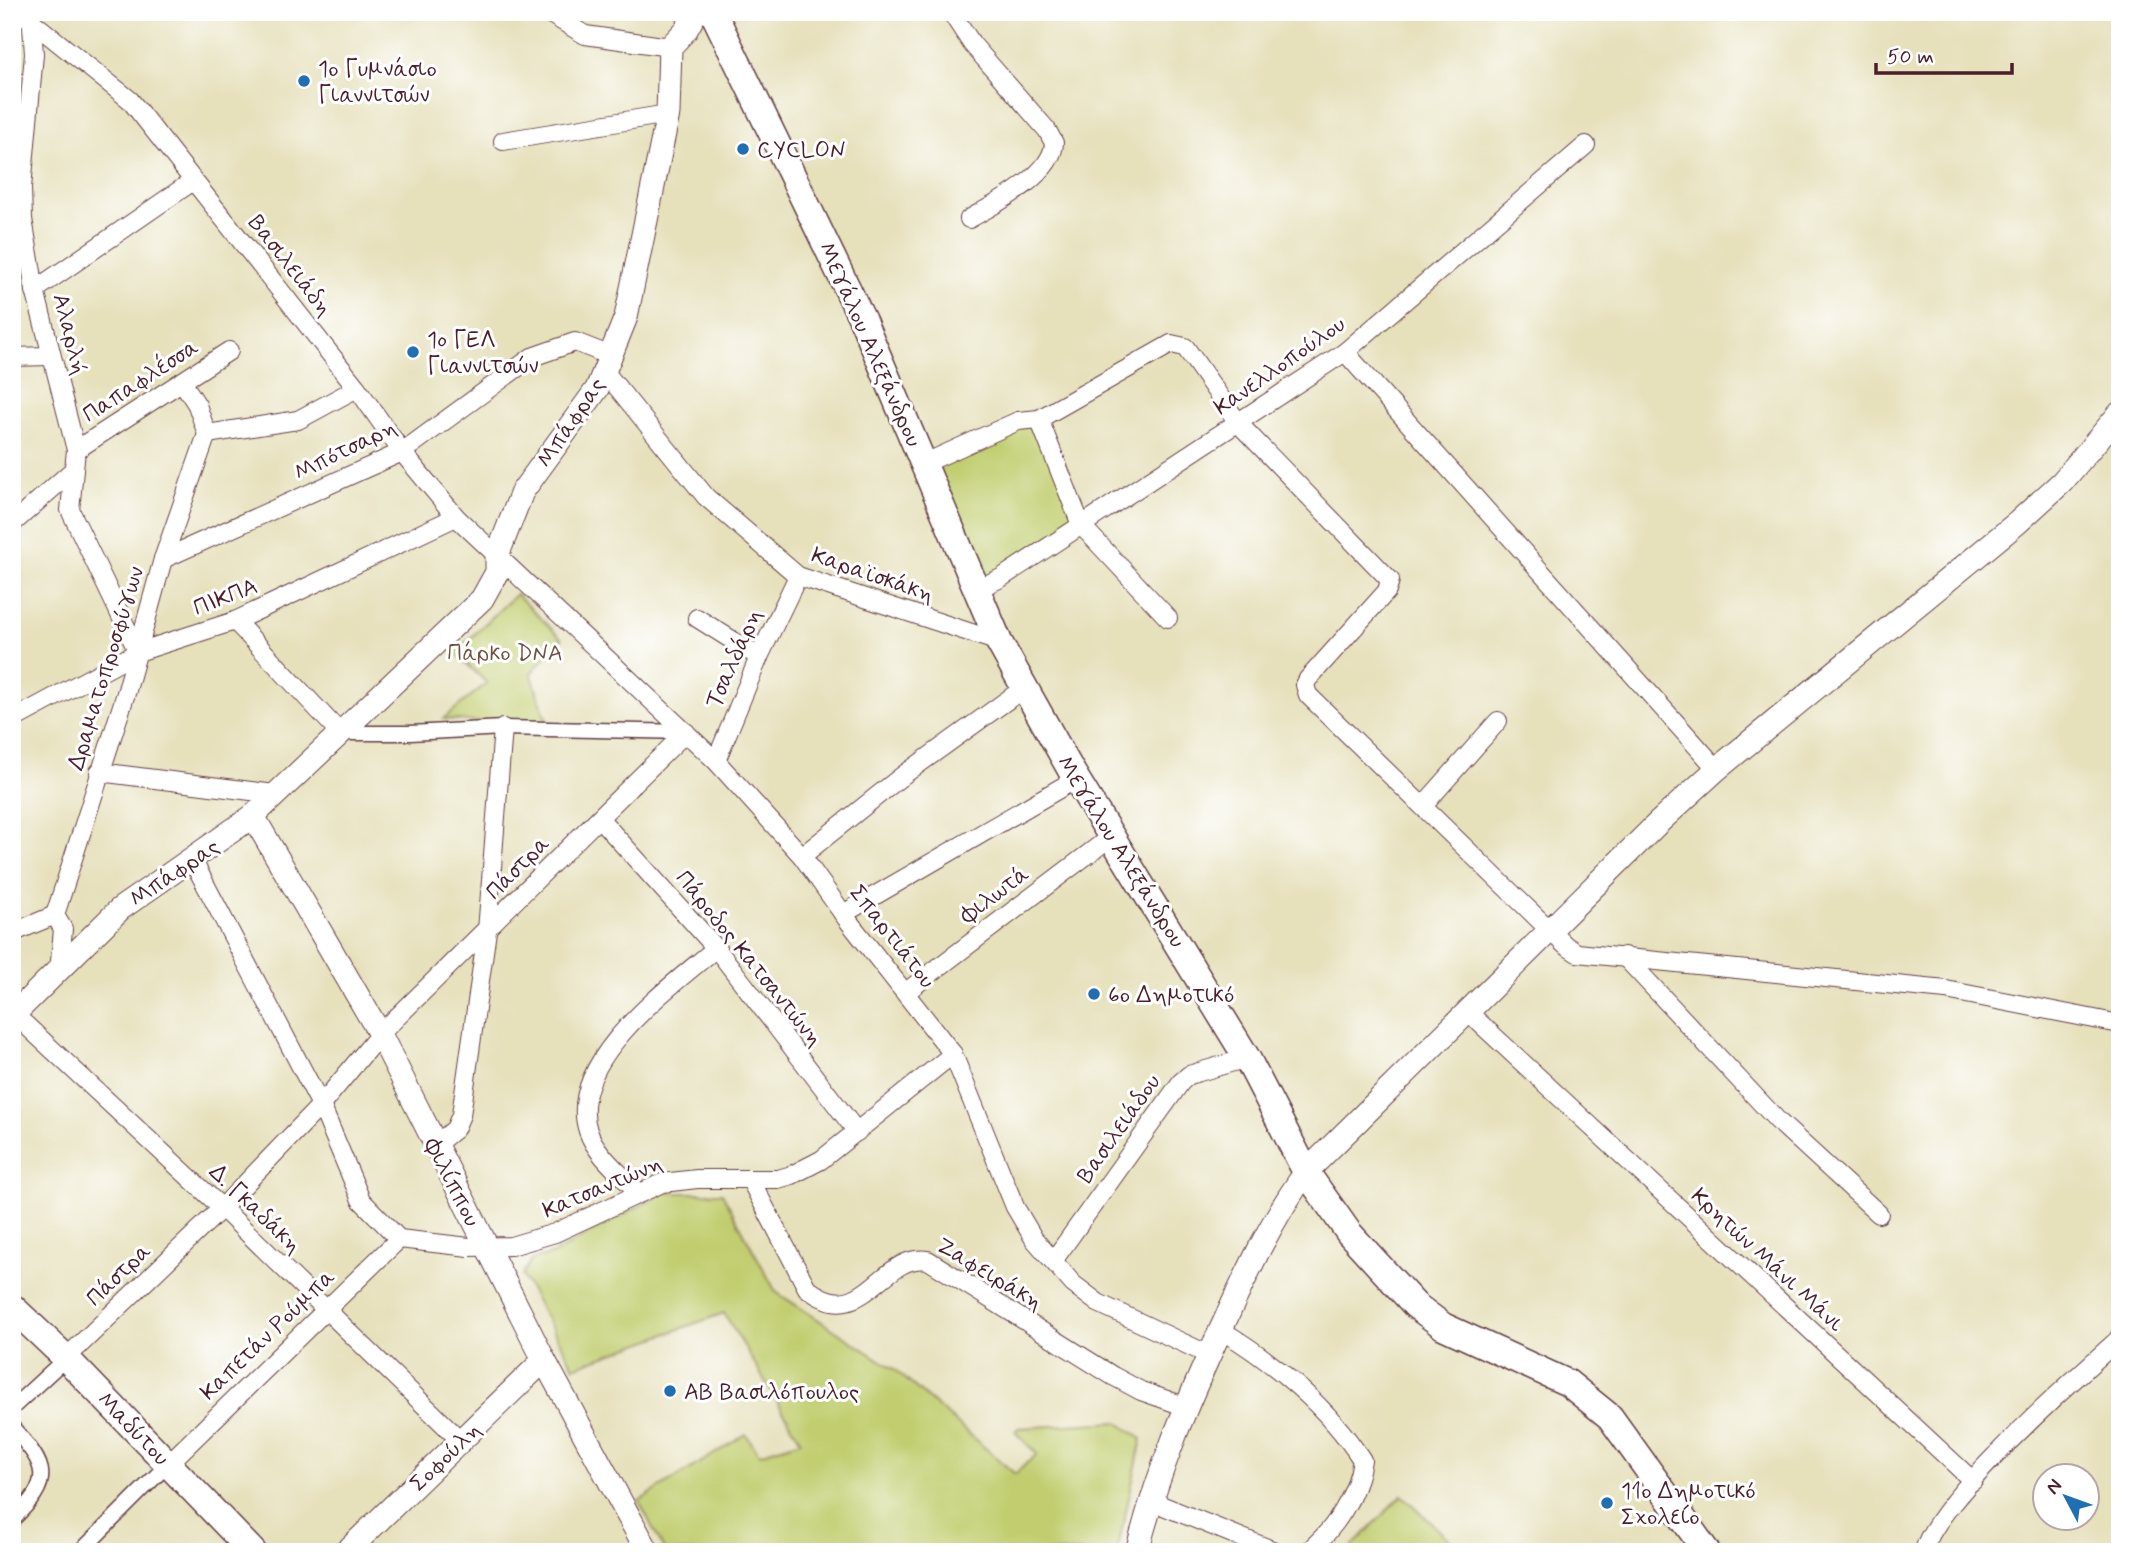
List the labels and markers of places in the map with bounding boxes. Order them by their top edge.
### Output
place label: 1ο Γυμνάσιο Γιαννιτσών [318,55,437,111]
marker: 1ο Γυμνάσιο Γιαννιτσών [296,73,312,89]
place label: CYCLON [757,136,846,166]
marker: CYCLON [735,141,751,157]
place label: 1o ΓΕΛ Γιαννιτσών [427,326,539,382]
marker: 1o ΓΕΛ Γιαννιτσών [405,344,421,360]
place label: 6ο Δημοτικό [1108,981,1234,1011]
marker: 6ο Δημοτικό [1086,986,1102,1002]
place label: ΑΒ Βασιλόπουλος [684,1378,859,1408]
marker: ΑΒ Βασιλόπουλος [662,1383,678,1399]
place label: 11ο Δημοτικό Σχολείο [1621,1477,1756,1533]
marker: 11ο Δημοτικό Σχολείο [1599,1495,1615,1511]

